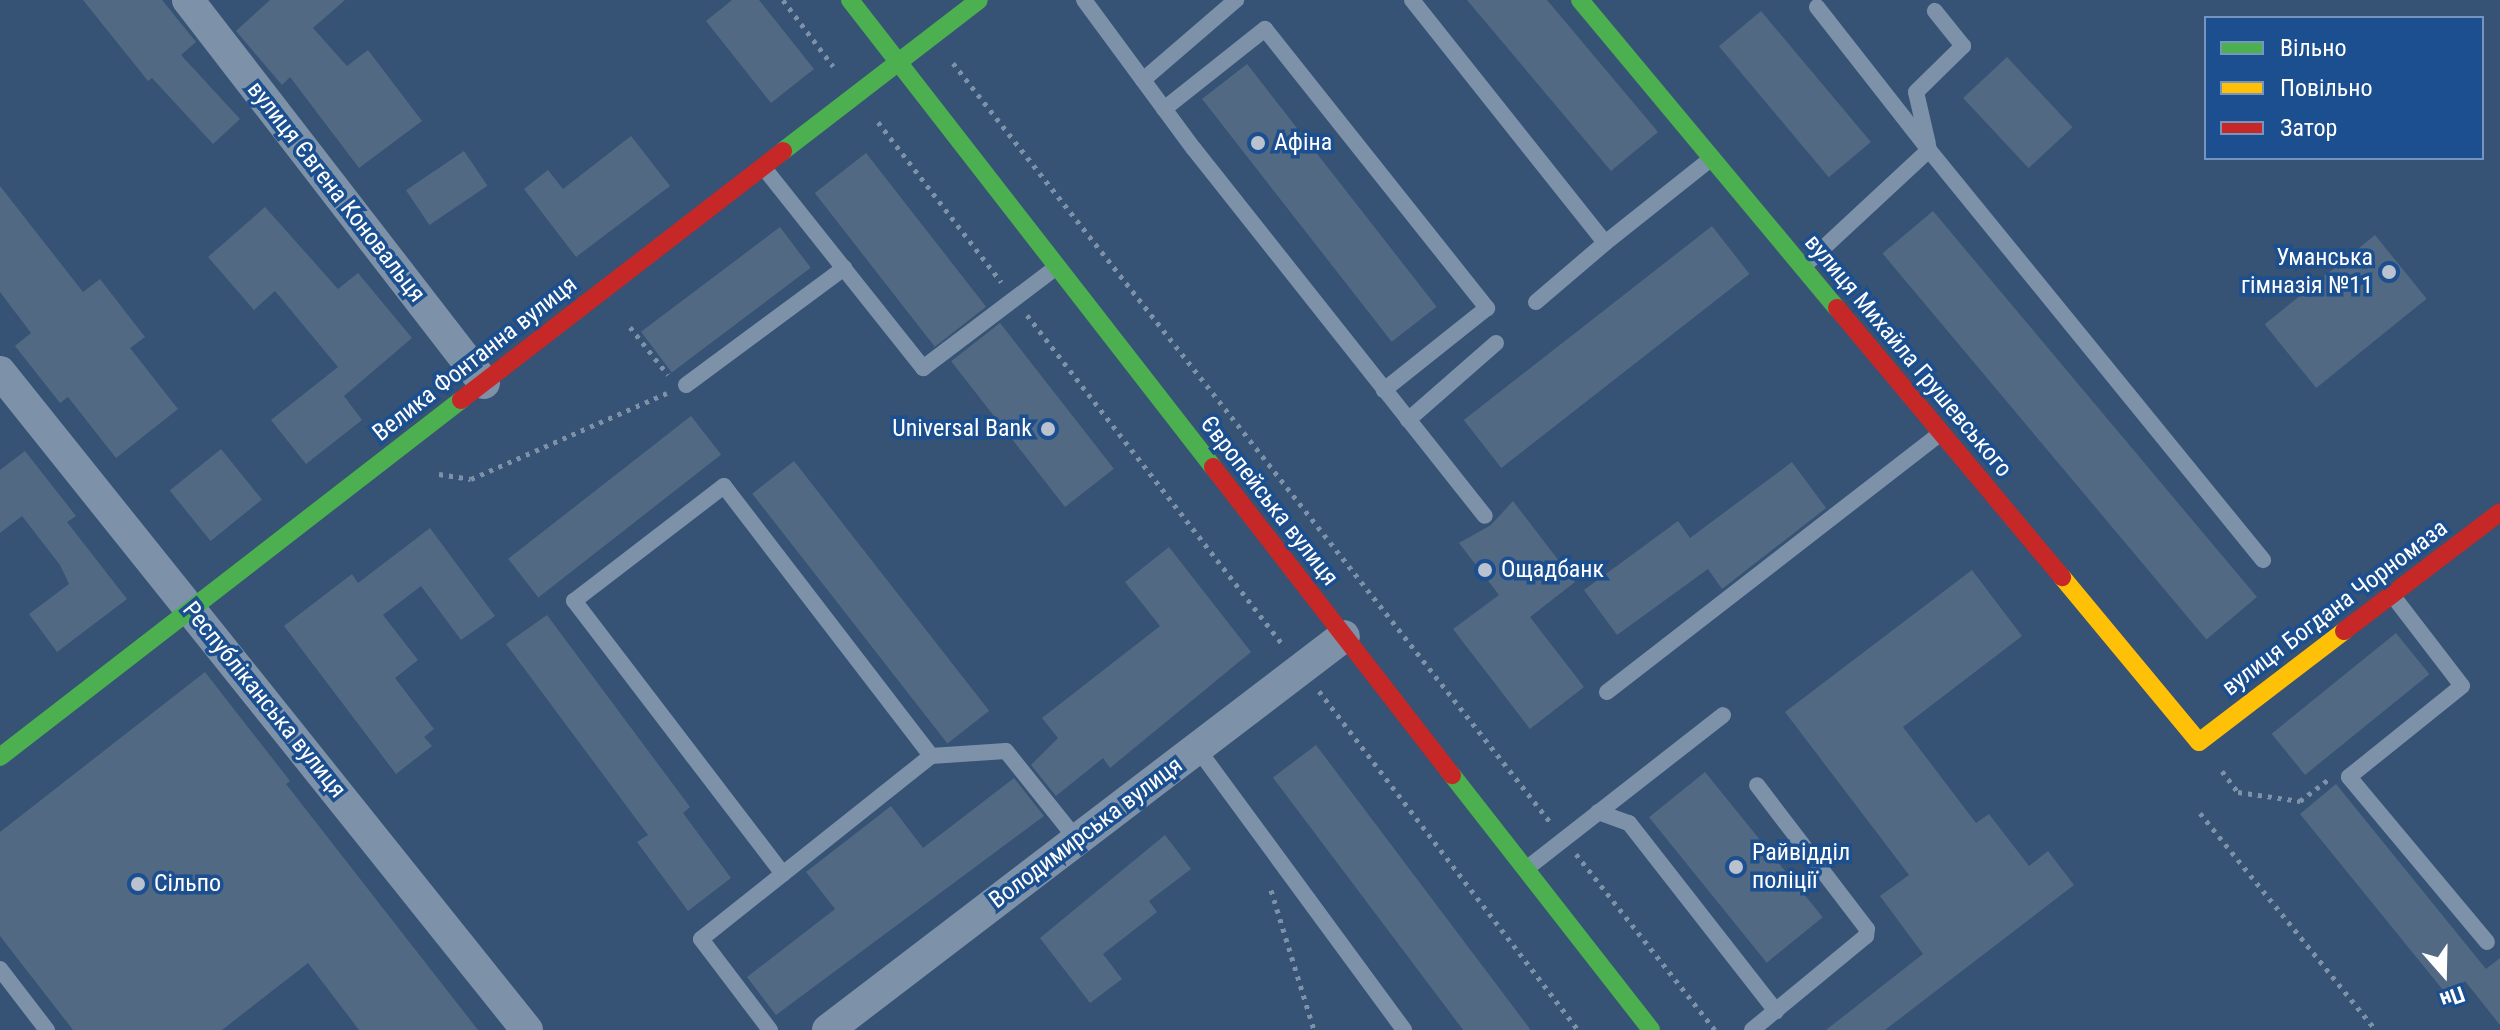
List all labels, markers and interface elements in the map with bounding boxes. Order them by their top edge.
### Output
legend [2204,16,2484,160]
text: Вільно [2280,34,2347,62]
text: Повільно [2280,74,2373,102]
street label: вулиця Євгена Коновальця [241,76,431,308]
text: Затор [2280,114,2337,142]
place label: Афіна [1274,129,1332,157]
marker: Афіна [1249,134,1267,152]
street label: вулиця Михайла Грушевського [1798,229,2018,483]
place label: Уманська гімназія №11 [2241,244,2373,300]
marker: Уманська гімназія №11 [2380,263,2398,281]
street label: Велика Фонтанна вулиця [367,270,583,448]
street label: Європейська вулиця [1194,411,1344,591]
place label: Universal Bank [892,415,1032,443]
marker: Universal Bank [1039,420,1057,438]
street label: вулиця Богдана Чорномаза [2217,514,2453,702]
place label: Ощадбанк [1501,556,1604,584]
marker: Ощадбанк [1476,561,1494,579]
street label: Республіканська вулиця [176,596,352,804]
street label: Володимирська вулиця [984,751,1188,915]
place label: Райвідділ поліції [1752,839,1850,895]
marker: Райвідділ поліції [1727,858,1745,876]
place label: Сільпо [154,870,221,898]
marker: Сільпо [129,875,147,893]
north arrow [2404,934,2484,1014]
text: Пн [2437,981,2468,1013]

